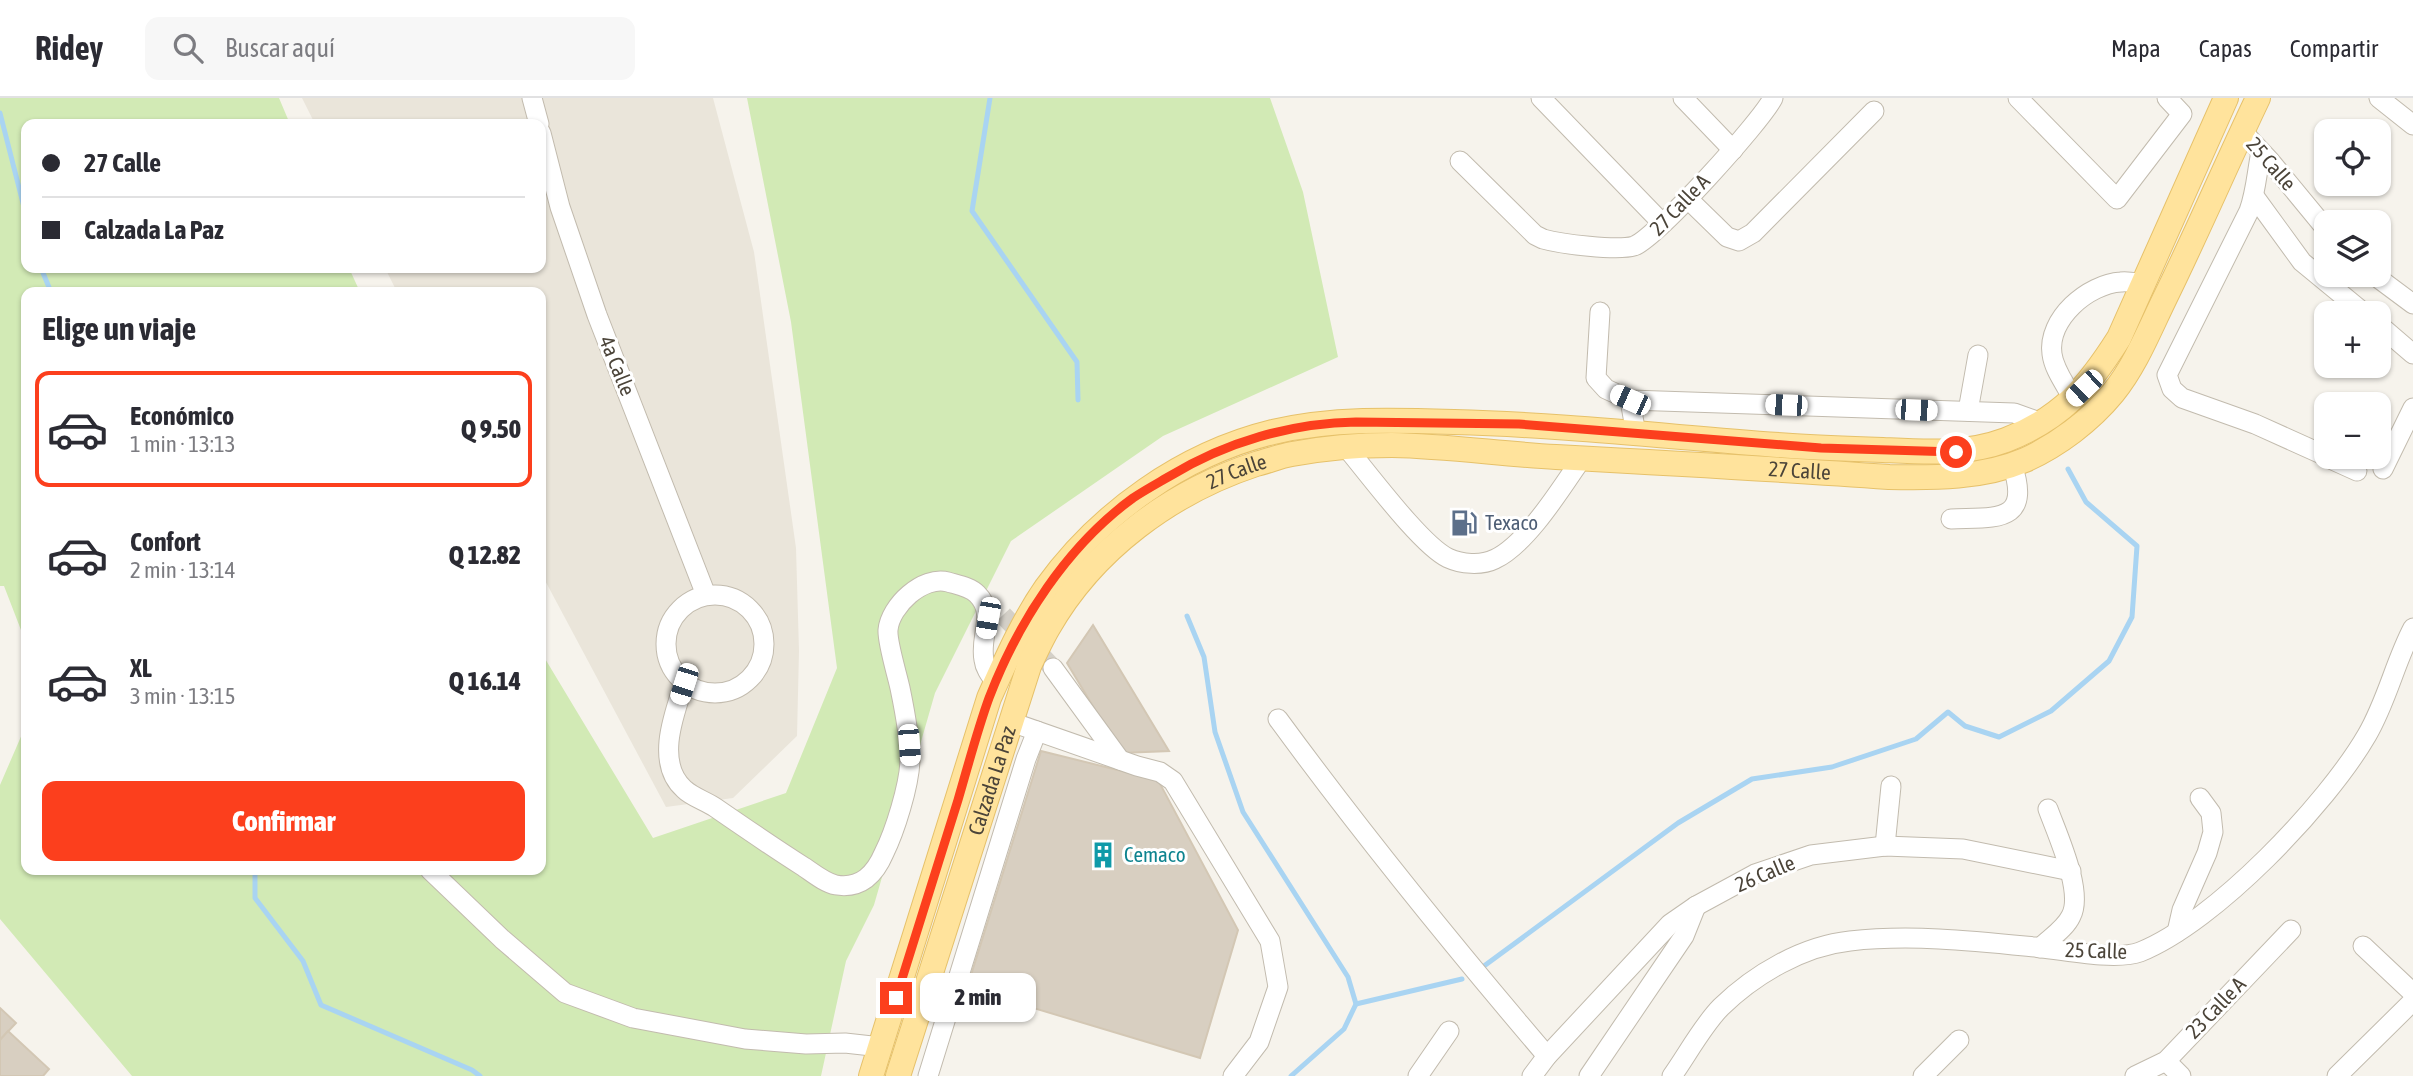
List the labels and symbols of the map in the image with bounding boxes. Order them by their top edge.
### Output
street label: 25 Calle [2242,132,2301,195]
street label: 27 Calle A [1644,168,1715,240]
street label: 4a Calle [595,332,641,399]
car [2062,366,2107,410]
car [1607,382,1654,418]
car [1765,394,1808,416]
car [1895,399,1938,421]
route start [1940,436,1972,468]
street label: 27 Calle [1202,449,1269,493]
street label: 27 Calle [1768,456,1832,484]
fuel station icon: Texaco [1449,508,1479,538]
place label: Texaco [1485,510,1538,534]
car [975,595,1002,641]
car [668,661,701,707]
car [898,723,921,767]
street label: Calzada La Paz [963,723,1020,838]
building icon: Cemaco [1088,840,1118,870]
place label: Cemaco [1124,842,1186,866]
street label: 26 Calle [1731,850,1798,896]
street label: 25 Calle [2064,937,2128,963]
street label: 23 Calle A [2180,971,2251,1043]
callout: 2 min [920,974,1036,1023]
route end [880,982,912,1014]

